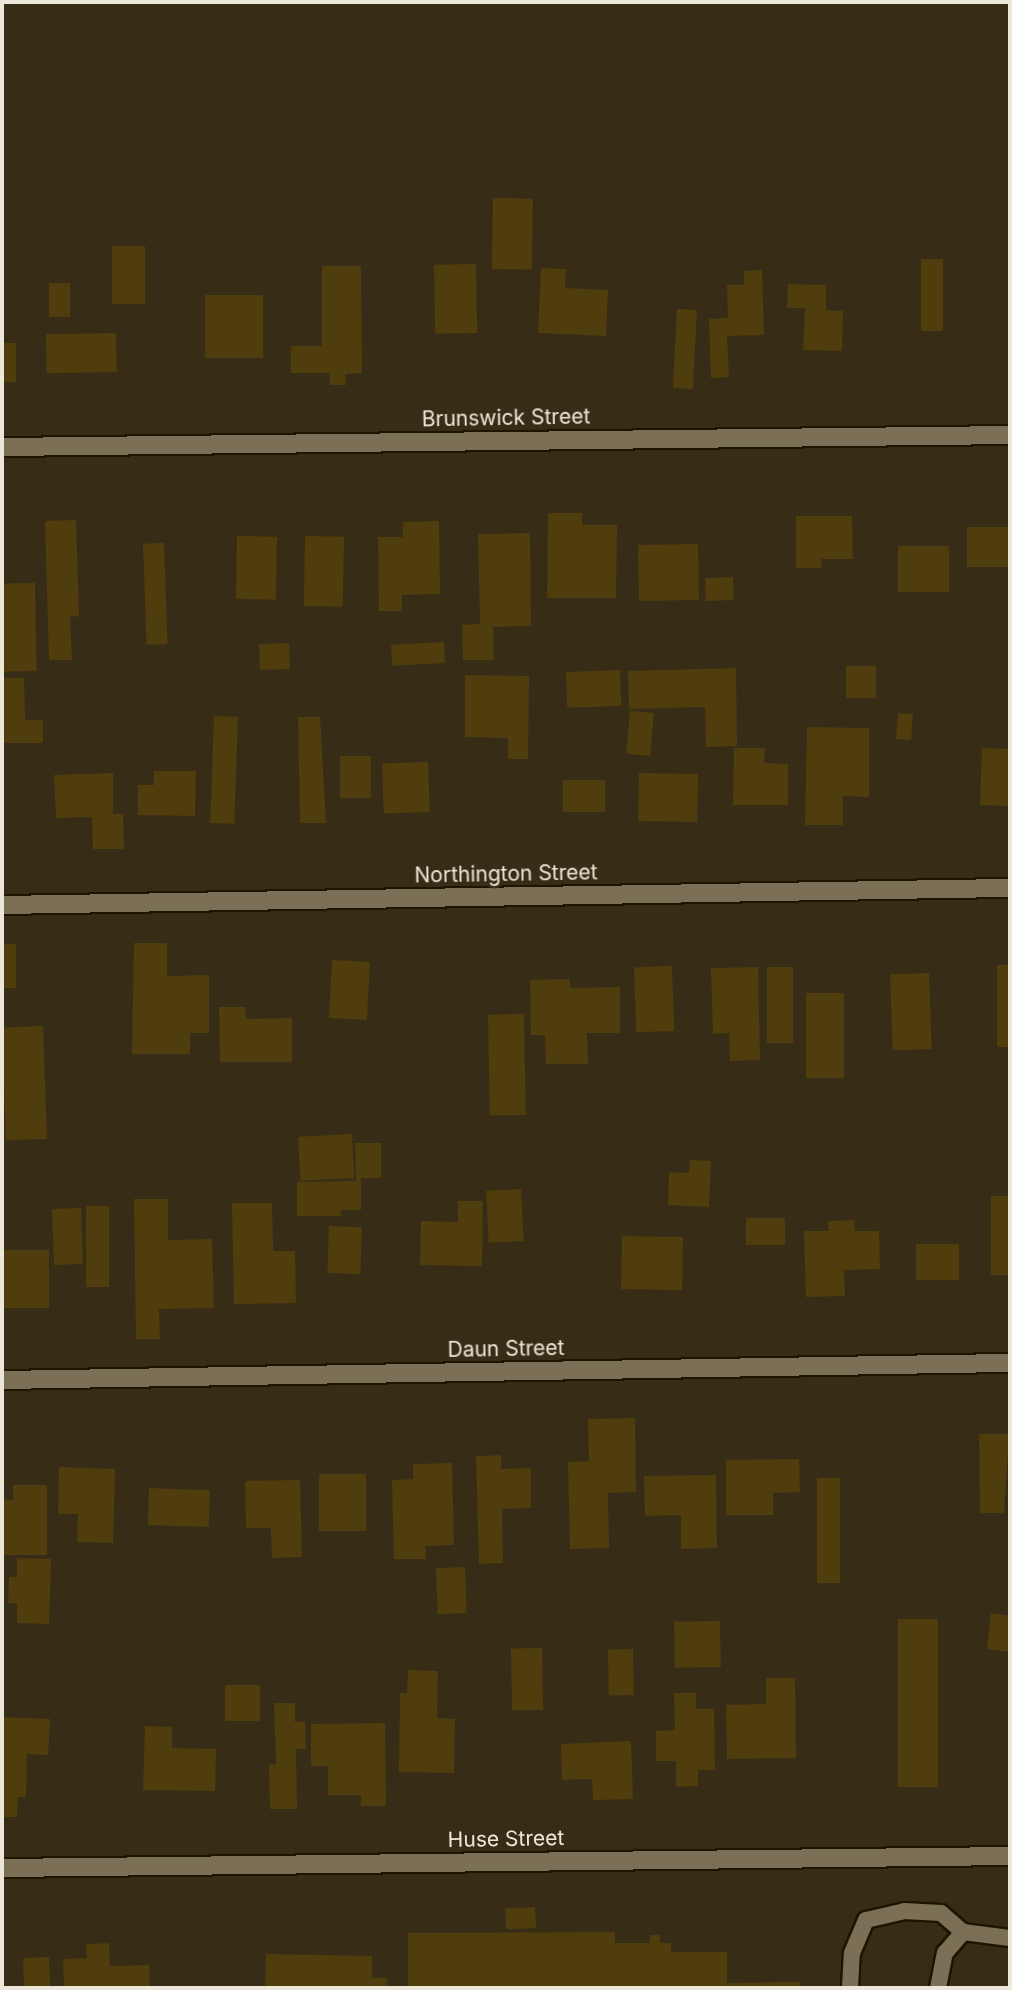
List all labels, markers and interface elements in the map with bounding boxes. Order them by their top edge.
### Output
street label: Brunswick Street [422,404,590,432]
street label: Northington Street [414,860,598,888]
street label: Daun Street [447,1335,565,1363]
street label: Huse Street [448,1825,564,1853]

